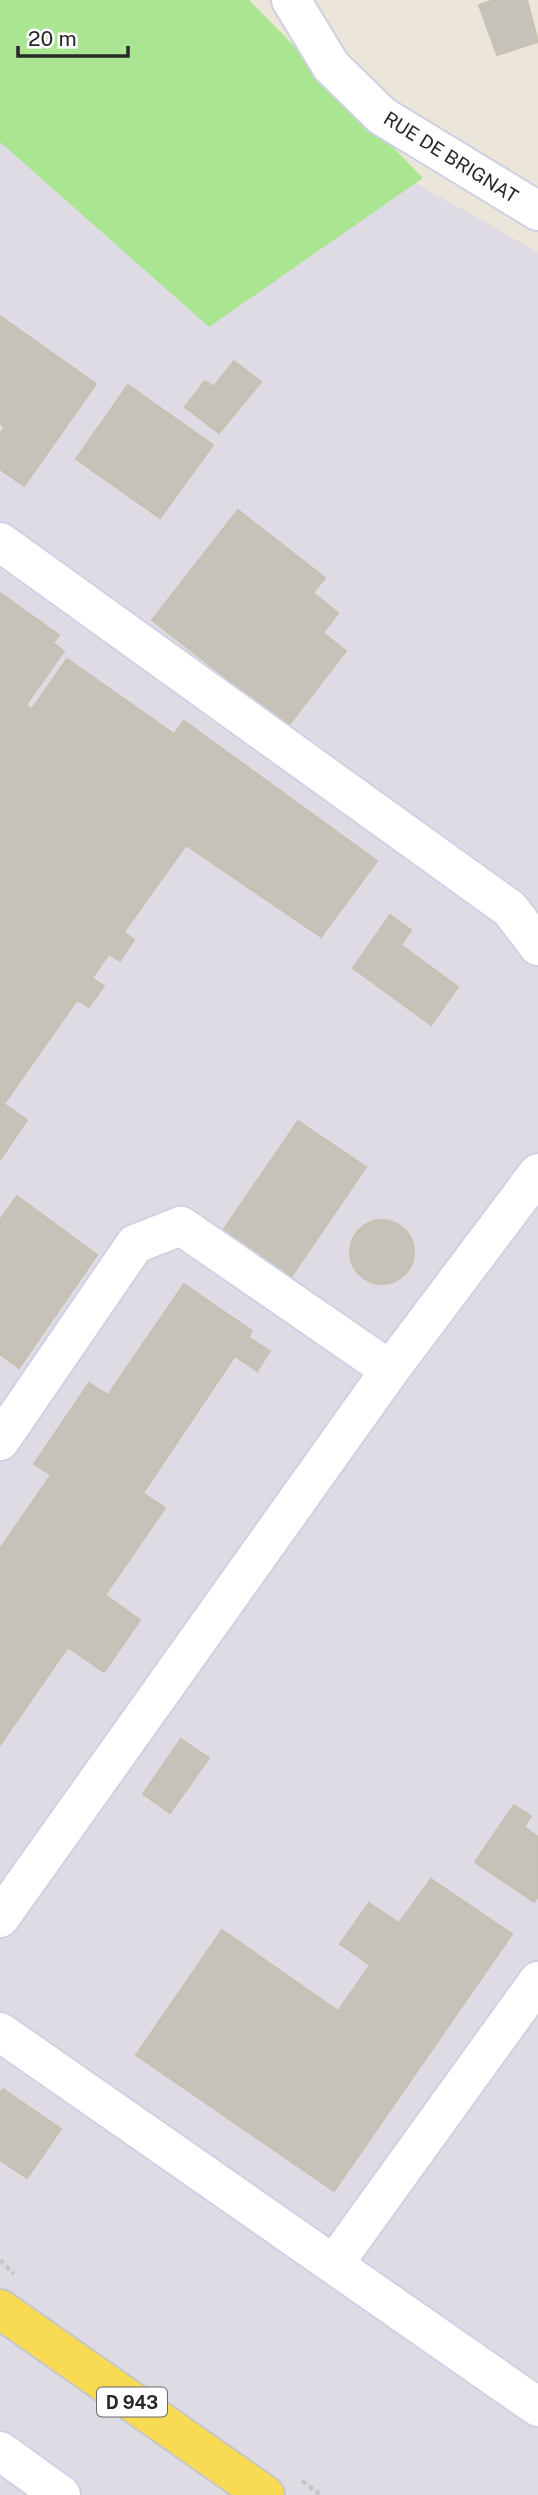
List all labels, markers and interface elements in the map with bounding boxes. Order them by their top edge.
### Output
scale bar [18,14,128,58]
text: 20 m [28,26,77,51]
street label: RUE DE BRIGNAT [380,107,522,207]
road number: D 943 [97,2388,167,2416]

